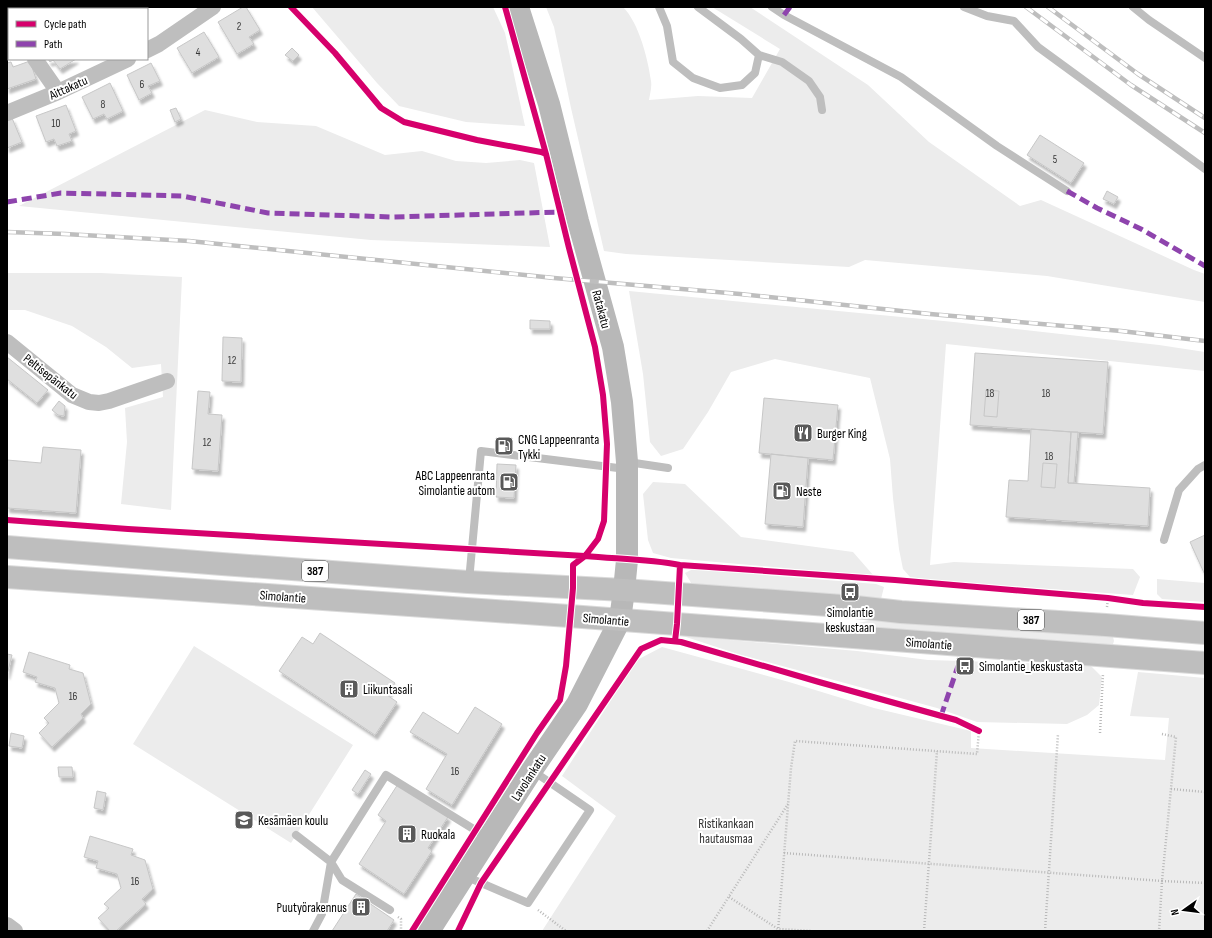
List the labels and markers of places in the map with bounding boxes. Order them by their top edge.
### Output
restaurant icon: Burger King [792,422,814,444]
place label: Burger King [817,426,867,442]
place label: CNG Lappeenranta Tykki [518,432,599,463]
fuel station icon: CNG Lappeenranta Tykki [493,435,515,457]
place label: ABC Lappeenranta Simolantie autom [415,468,495,499]
fuel station icon: ABC Lappeenranta Simolantie autom [498,471,520,493]
fuel station icon: Neste [771,480,793,502]
place label: Neste [796,484,822,500]
bus stop icon: Simolantie keskustaan [839,581,861,603]
place label: Simolantie keskustaan [825,605,875,636]
bus stop icon: Simolantie_keskustasta [954,655,976,677]
place label: Simolantie_keskustasta [979,659,1083,675]
building icon: Liikuntasali [338,678,360,700]
place label: Liikuntasali [363,682,412,698]
school or university icon: Kesämäen koulu [233,809,255,831]
place label: Kesämäen koulu [258,813,328,829]
building icon: Ruokala [396,823,418,845]
place label: Ruokala [421,827,455,843]
building icon: Puutyörakennus [350,896,372,918]
place label: Puutyörakennus [277,900,347,916]

